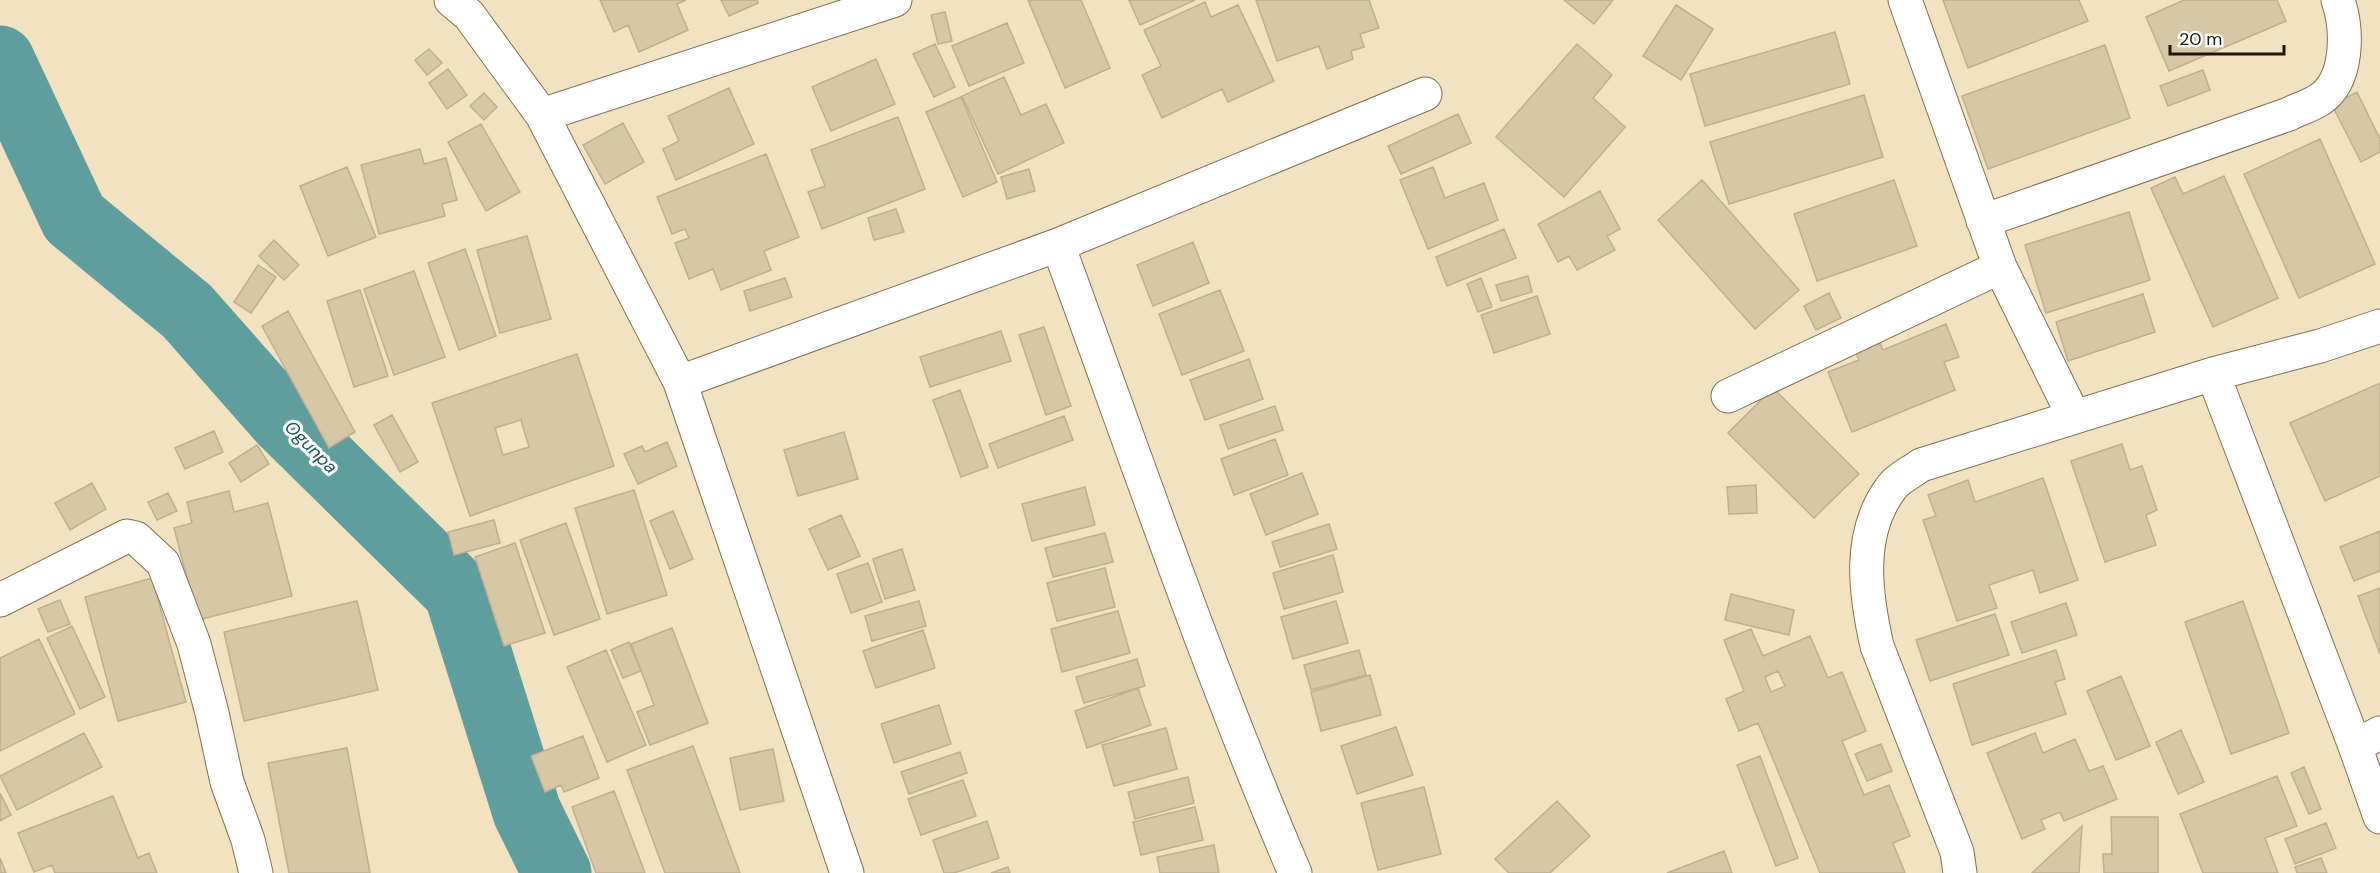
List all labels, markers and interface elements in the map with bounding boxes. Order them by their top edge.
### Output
scale bar [2170,18,2284,56]
text: 20 m [2179,27,2222,51]
water label: Ogunpa [279,415,343,479]

